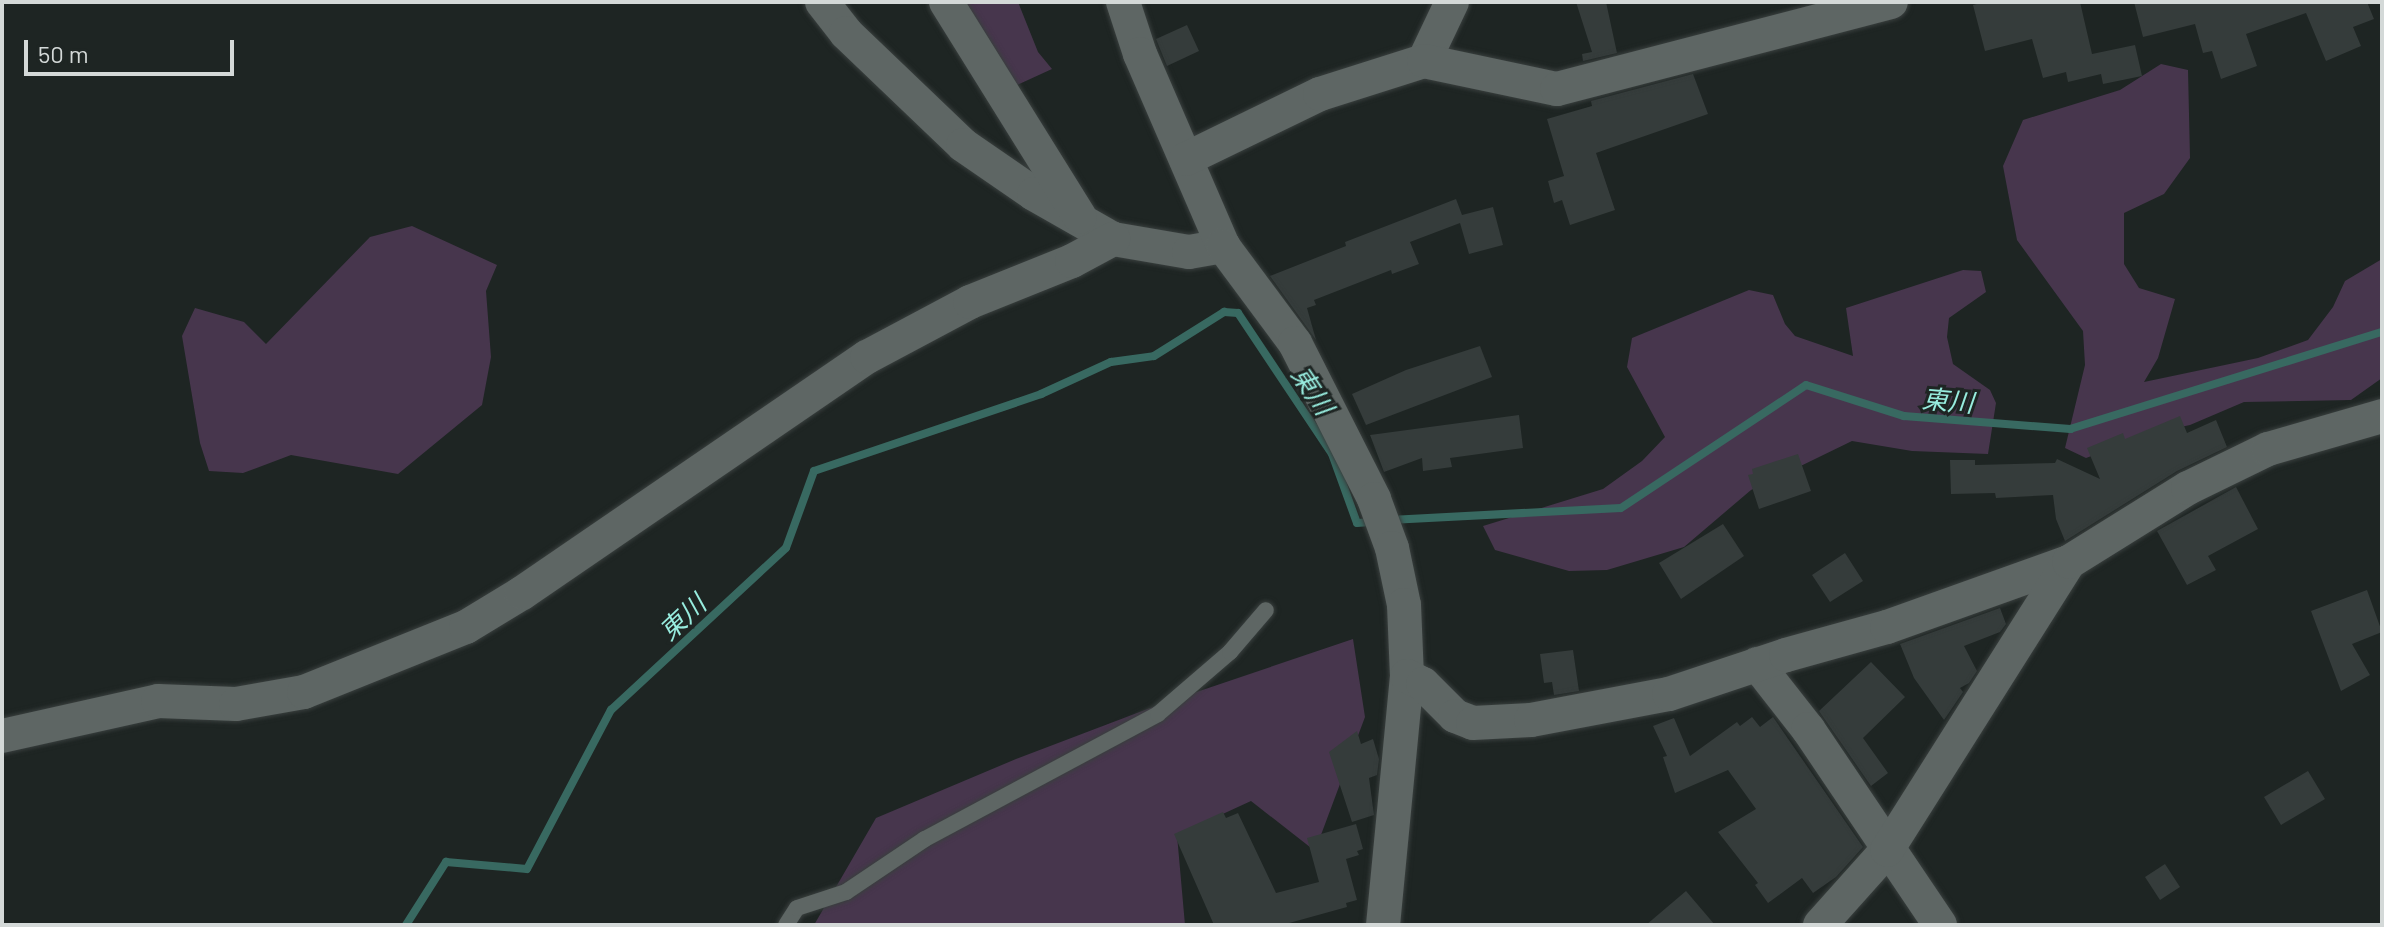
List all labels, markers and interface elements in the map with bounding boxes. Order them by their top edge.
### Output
scale bar [28,24,238,74]
text: 50 m [38,39,89,68]
water label: 東川 [1286,360,1340,420]
water label: 東川 [1921,382,1975,418]
water label: 東川 [652,588,712,646]

